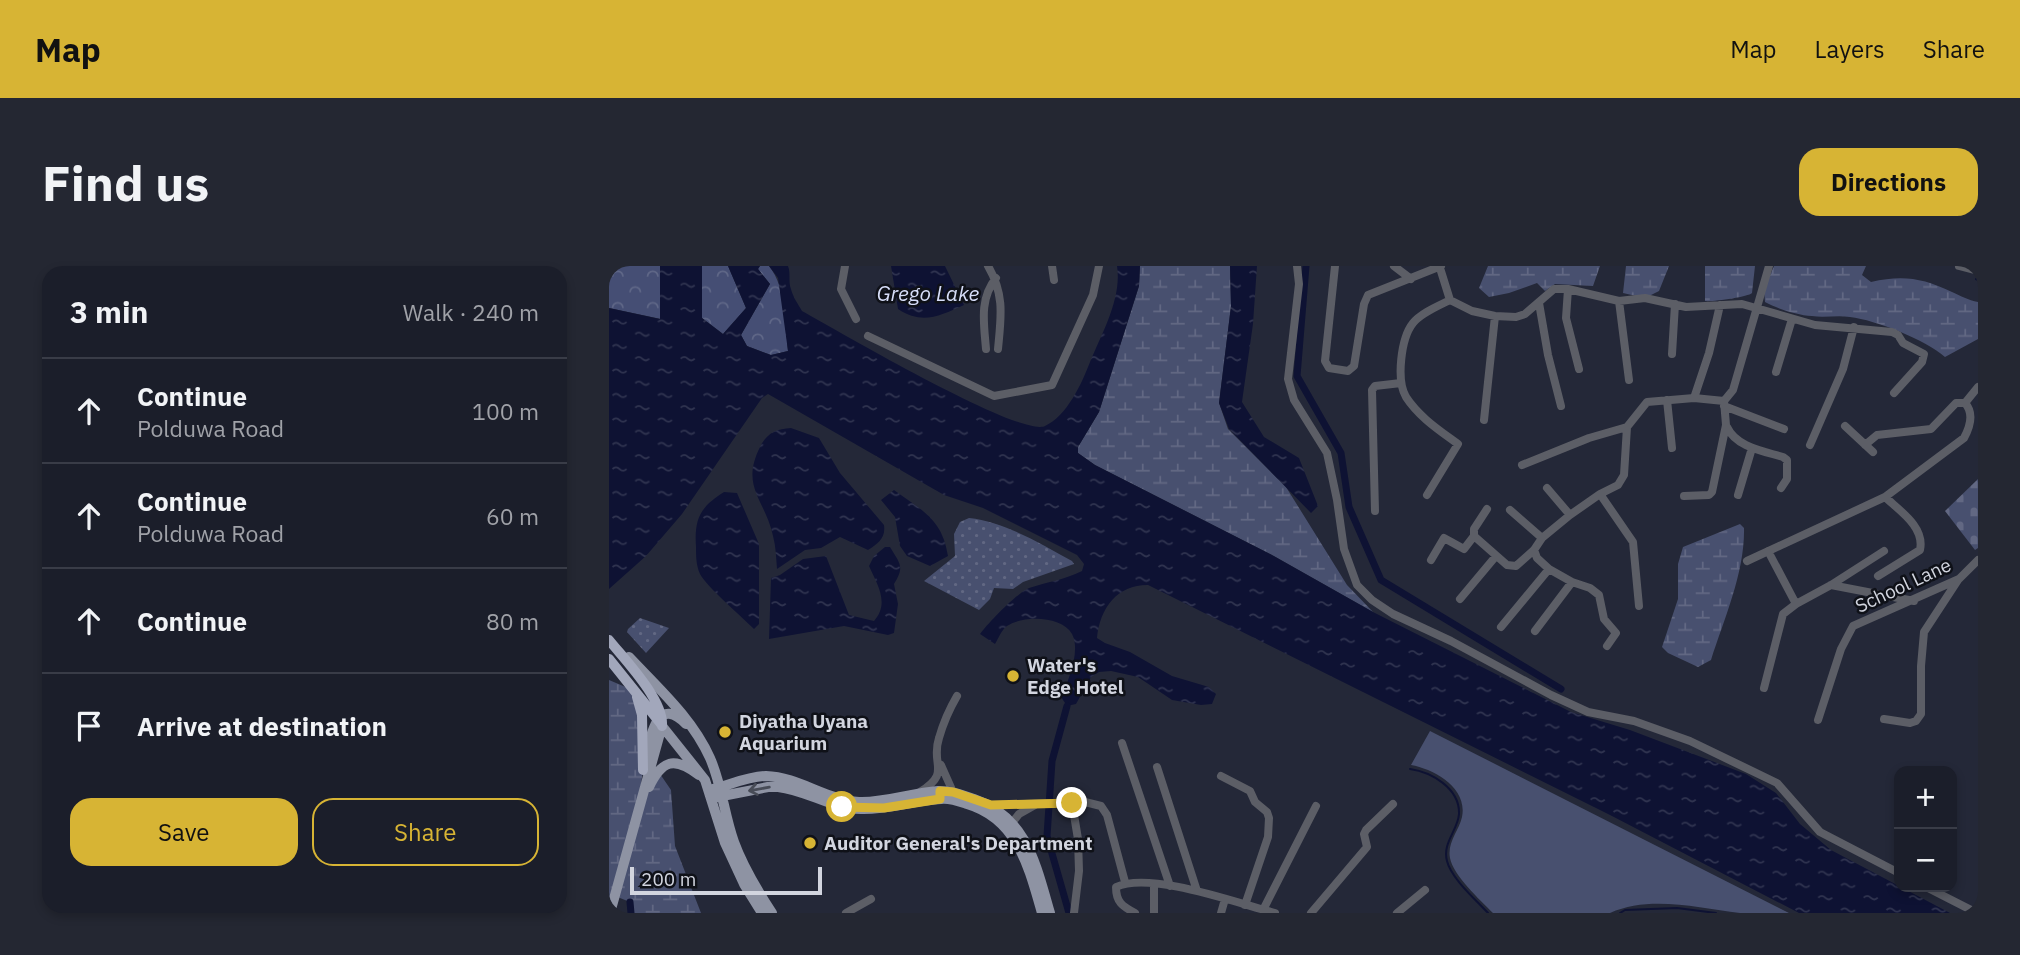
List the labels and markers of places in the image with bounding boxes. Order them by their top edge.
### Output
place label: Water's Edge Hotel [1027,653,1124,699]
marker: Water's Edge Hotel [1005,668,1021,684]
place label: Diyatha Uyana Aquarium [739,709,868,755]
marker: Diyatha Uyana Aquarium [717,724,733,740]
place label: Auditor General's Department [824,831,1092,855]
marker: Auditor General's Department [802,835,818,851]

